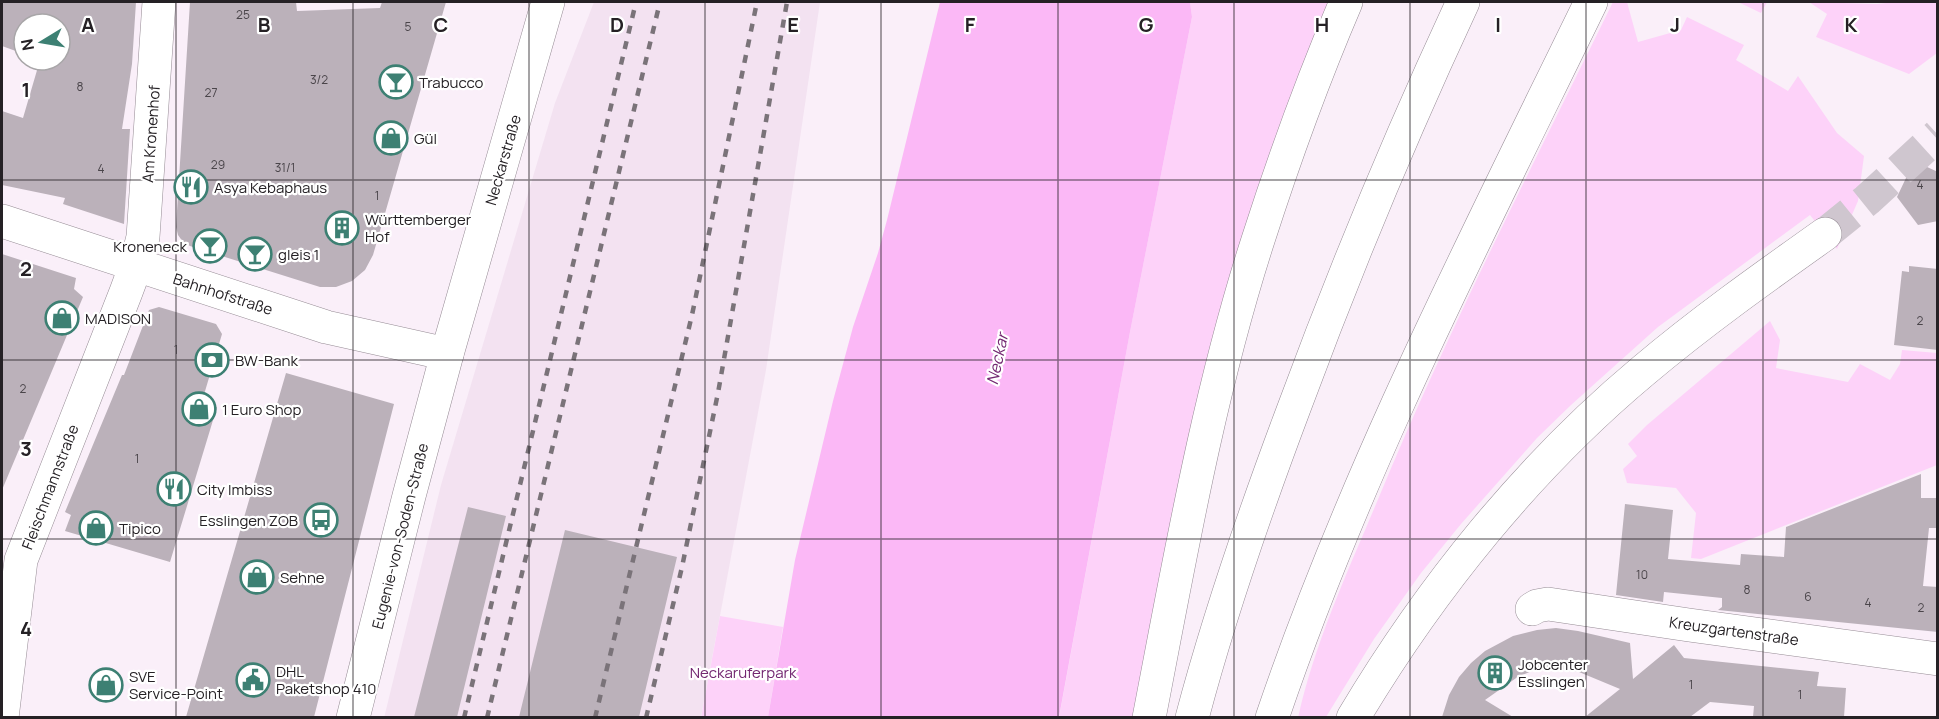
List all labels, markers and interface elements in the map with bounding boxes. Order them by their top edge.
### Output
house number: 25 [236,6,250,23]
text: A [81,11,95,38]
text: B [258,11,271,38]
text: C [434,11,448,38]
text: D [610,11,624,38]
text: E [787,11,799,38]
text: F [965,11,976,38]
text: G [1139,11,1154,38]
text: H [1315,11,1329,38]
text: I [1495,11,1501,38]
text: J [1670,11,1680,38]
text: K [1845,11,1858,38]
north arrow [12,12,72,72]
house number: 5 [405,18,412,35]
text: N [15,37,39,53]
bar icon: Trabucco [378,64,414,100]
house number: 3/2 [310,71,328,88]
place label: Trabucco [419,72,484,93]
text: 1 [22,76,30,103]
house number: 8 [77,78,84,95]
street label: Am Kronenhof [137,84,165,183]
house number: 27 [205,84,217,101]
street label: Neckarstraße [480,112,526,208]
shop icon: Gül [373,120,409,156]
place label: Gül [414,128,437,149]
house number: 29 [211,156,225,173]
house number: 31/1 [275,159,295,176]
house number: 4 [97,160,105,177]
restaurant icon: Asya Kebaphaus [173,169,209,205]
house number: 4 [1916,176,1924,193]
place label: Asya Kebaphaus [214,177,327,198]
house number: 1 [375,187,379,204]
place label: Württemberger Hof [365,209,472,247]
building icon: Württemberger Hof [324,210,360,246]
bar icon: Kroneneck [192,228,228,264]
place label: Kroneneck [113,236,188,257]
bar icon: gleis 1 [237,236,273,272]
place label: gleis 1 [278,244,319,265]
text: 2 [20,255,32,282]
street label: Bahnhofstraße [171,268,276,320]
shop icon: MADISON [44,300,80,336]
place label: MADISON [85,308,151,329]
house number: 2 [1917,312,1924,329]
water label: Neckar [981,329,1014,387]
house number: 1 [174,341,178,358]
bank icon: BW-Bank [194,342,230,378]
place label: BW-Bank [235,350,299,371]
house number: 2 [20,380,27,397]
shop icon: 1 Euro Shop [181,391,217,427]
place label: 1 Euro Shop [222,399,301,420]
street label: Fleischmannstraße [16,421,84,553]
text: 3 [20,435,32,462]
street label: Eugenie-von-Soden-Straße [367,441,433,631]
house number: 1 [135,450,139,467]
restaurant icon: City Imbiss [156,471,192,507]
place label: City Imbiss [197,479,272,500]
bus stop icon: Esslingen ZOB [303,502,339,538]
shop icon: Tipico [78,510,114,546]
place label: Esslingen ZOB [199,510,298,531]
place label: Tipico [119,518,161,539]
shop icon: Sehne [239,559,275,595]
house number: 10 [1636,566,1648,583]
place label: Sehne [280,567,325,588]
house number: 8 [1744,581,1751,598]
house number: 6 [1804,588,1812,605]
house number: 4 [1864,594,1872,611]
house number: 2 [1918,599,1925,616]
street label: Kreuzgartenstraße [1668,612,1800,651]
text: 4 [20,615,32,642]
place label: Jobcenter Esslingen [1518,654,1589,692]
building icon: Jobcenter Esslingen [1477,655,1513,691]
place label: DHL Paketshop 410 [276,661,377,699]
public building icon: DHL Paketshop 410 [235,662,271,698]
park label: Neckaruferpark [690,662,797,683]
place label: SVE Service-Point [129,666,223,704]
shop icon: SVE Service-Point [88,667,124,703]
house number: 1 [1689,676,1693,693]
house number: 1 [1798,686,1802,703]

